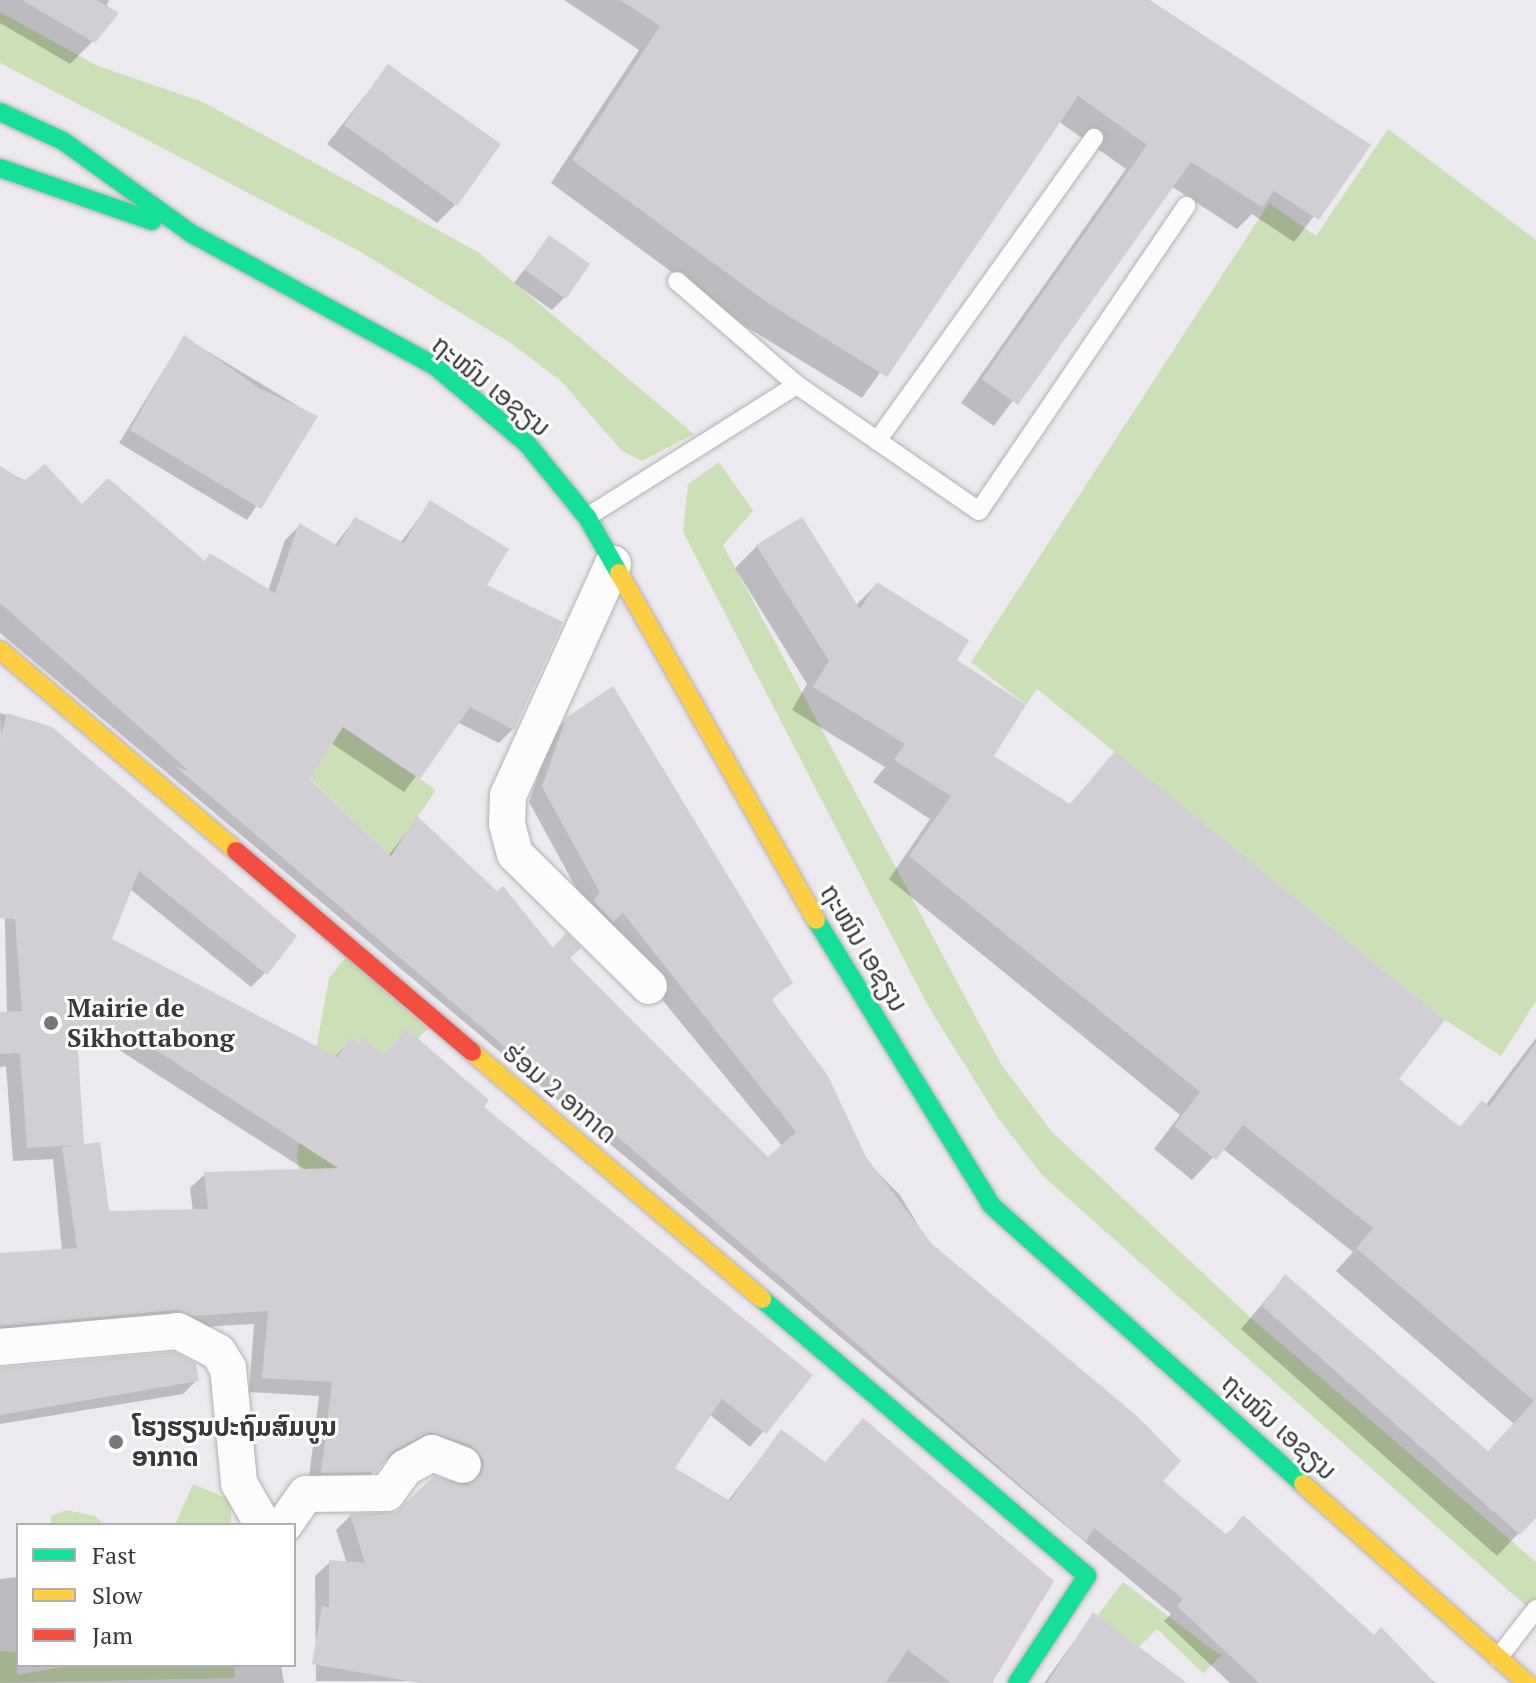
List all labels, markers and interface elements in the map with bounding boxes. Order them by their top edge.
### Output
street label: ຖະໜົນ ເອຊຽນ [425,329,557,443]
street label: ຖະໜົນ ເອຊຽນ [814,878,914,1018]
place label: Mairie de Sikhottabong [67,992,234,1054]
marker: Mairie de Sikhottabong [42,1014,60,1032]
street label: ຮ່ອມ 2 ອາກາດ [497,1036,623,1150]
street label: ຖະໜົນ ເອຊຽນ [1215,1367,1343,1487]
place label: ໂຮງຮຽນປະຖົມສົມບູນ ອາກາດ [132,1411,337,1472]
marker: ໂຮງຮຽນປະຖົມສົມບູນ ອາກາດ [107,1433,125,1451]
legend [16,1523,296,1667]
text: Fast [92,1539,136,1571]
text: Slow [92,1579,143,1611]
text: Jam [92,1619,133,1651]

